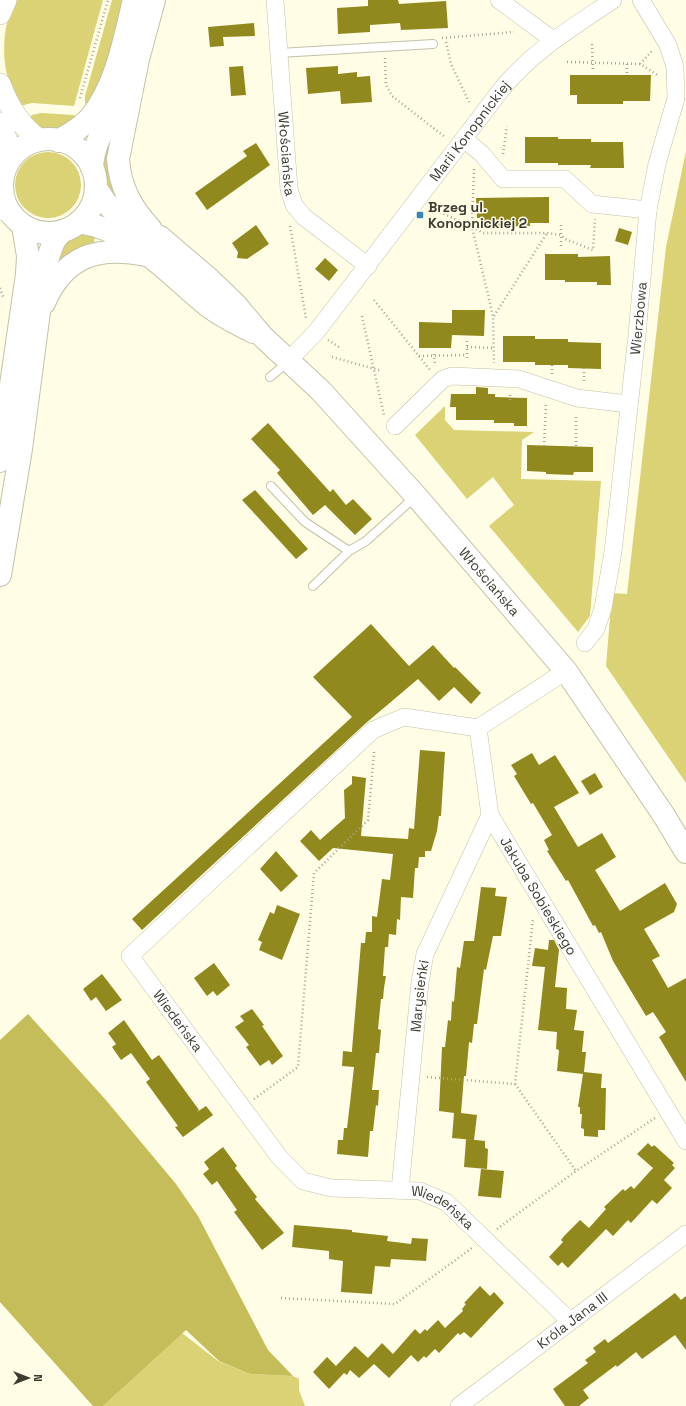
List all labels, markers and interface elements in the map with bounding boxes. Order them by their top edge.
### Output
street label: Marii Konopnickiej [425,77,514,185]
street label: Włościańska [274,111,300,198]
place label: Brzeg ul. Konopnickiej 2 [428,198,527,232]
marker: Brzeg ul. Konopnickiej 2 [415,210,425,220]
street label: Wierzbowa [626,281,651,356]
street label: Włościańska [455,544,524,620]
street label: Jakuba Sobieskiego [496,833,581,958]
street label: Marysieńki [406,958,433,1033]
street label: Wiedeńska [149,986,207,1055]
street label: Wiedeńska [411,1182,478,1233]
street label: Króla Jana III [533,1288,611,1353]
north arrow [8,1358,48,1398]
text: N [31,1374,45,1382]

